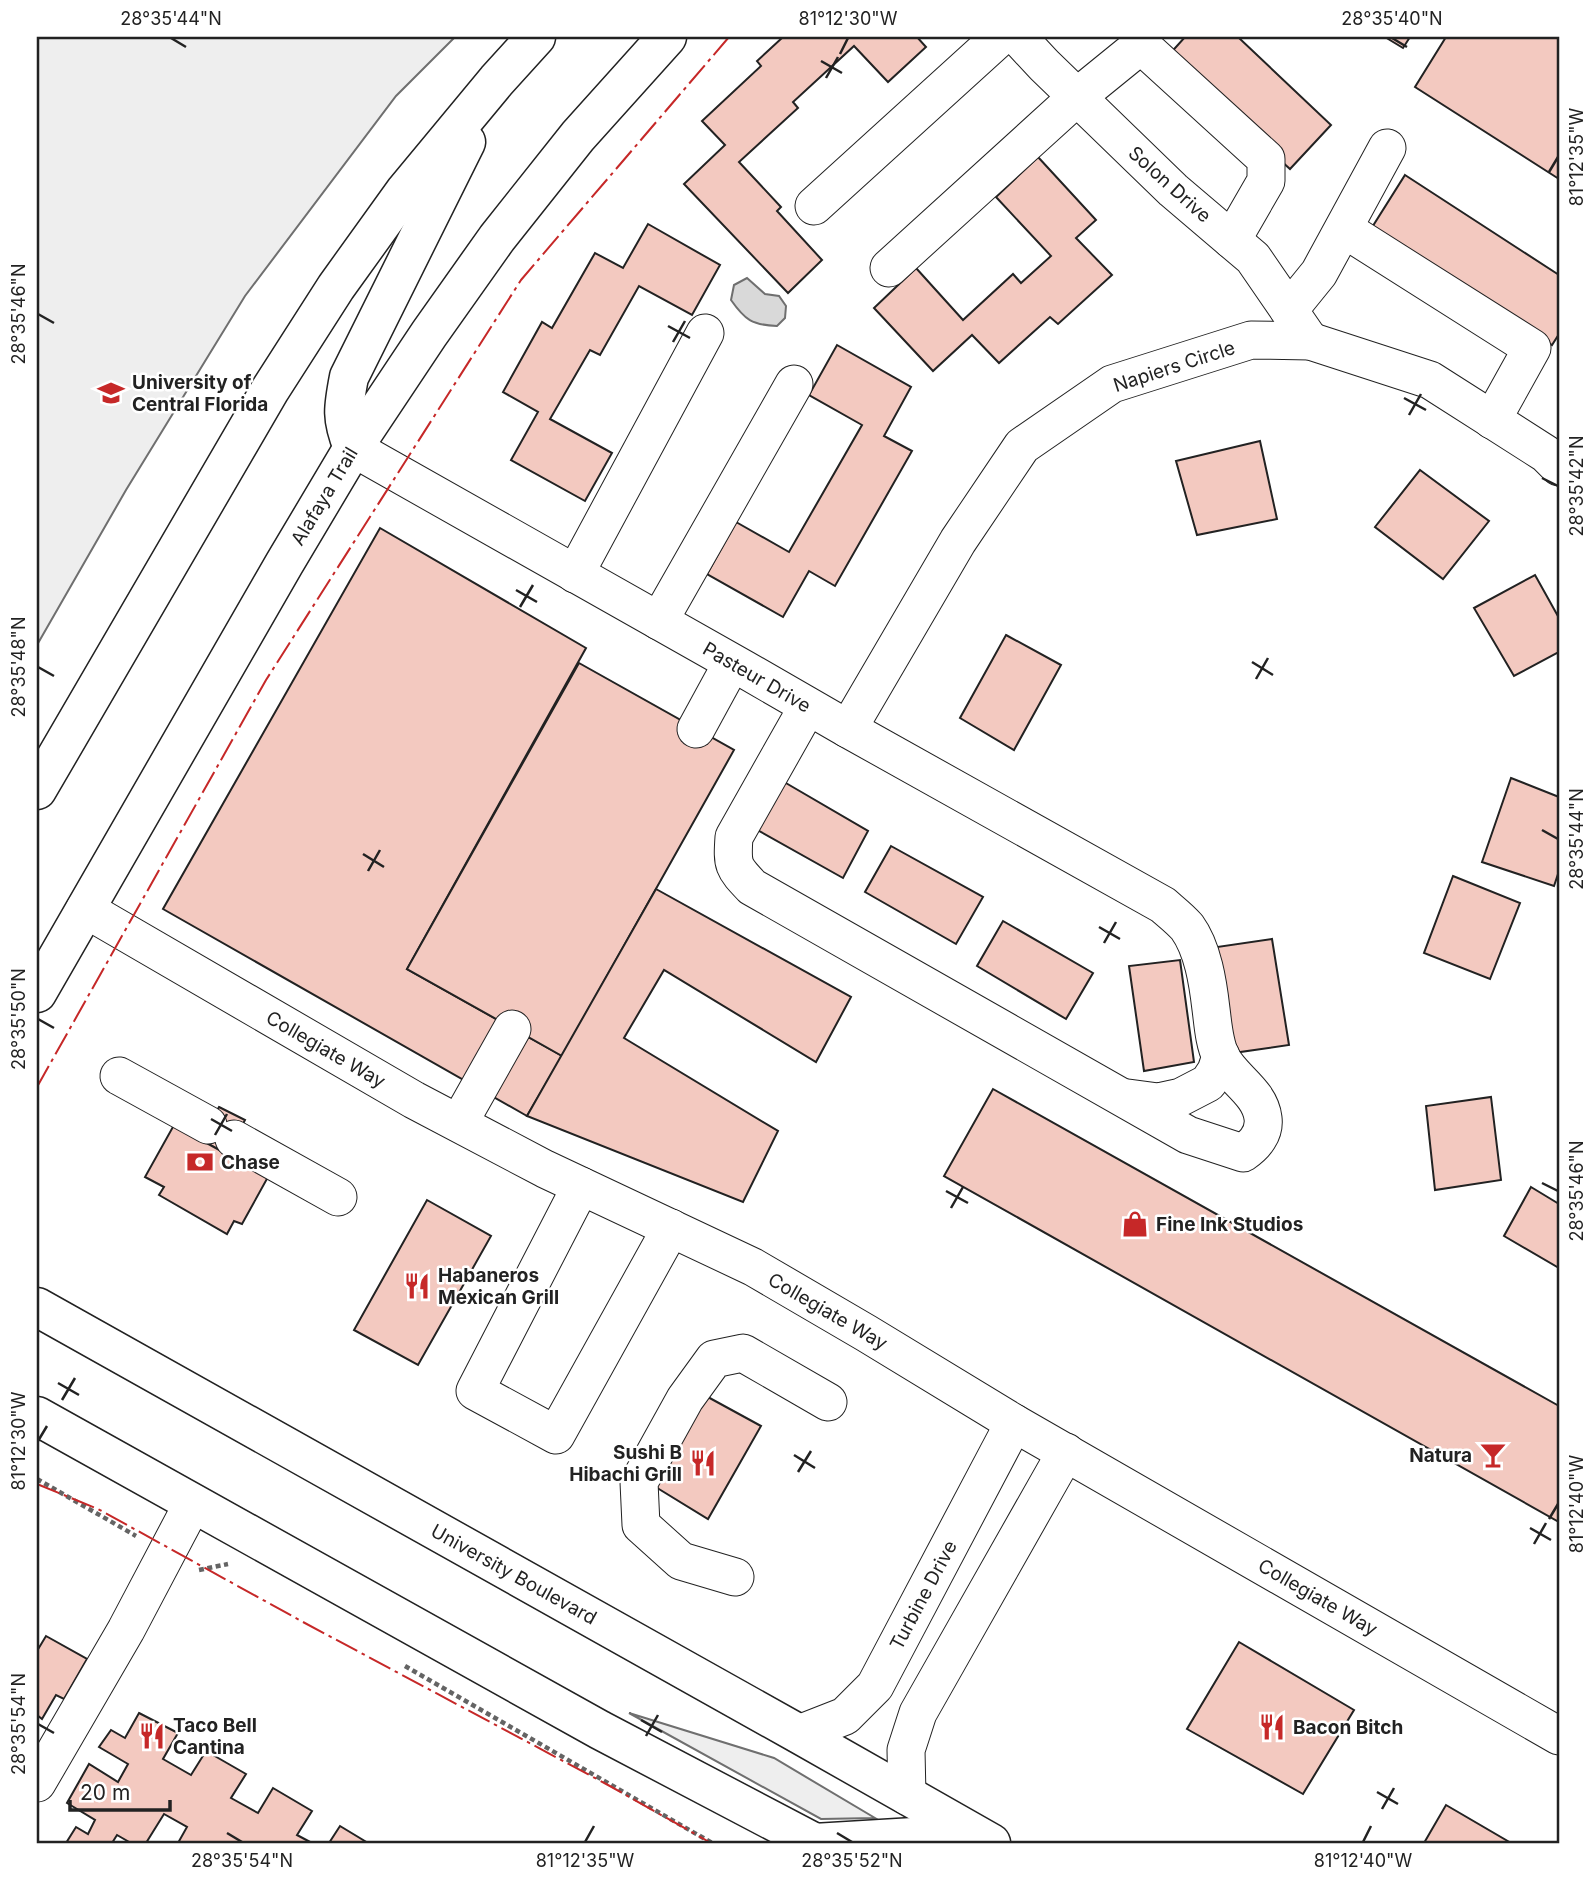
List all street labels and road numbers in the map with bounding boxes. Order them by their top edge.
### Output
street label: Solon Drive [1124,141,1216,227]
street label: Napiers Circle [1110,336,1238,397]
street label: Alafaya Trail [286,443,363,549]
street label: Pasteur Drive [699,637,815,718]
street label: Collegiate Way [262,1006,390,1093]
street label: Collegiate Way [764,1268,892,1355]
street label: University Boulevard [427,1519,601,1630]
street label: Turbine Drive [885,1537,962,1654]
street label: Collegiate Way [1254,1554,1382,1641]

